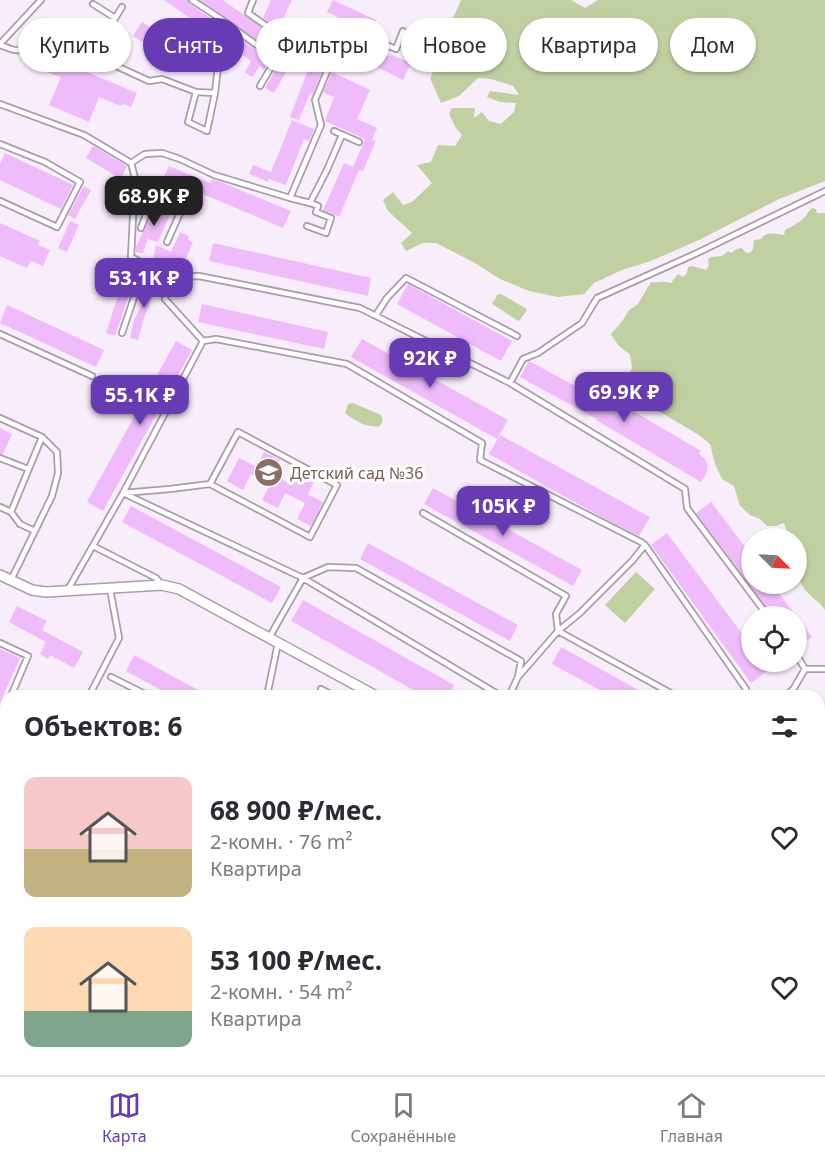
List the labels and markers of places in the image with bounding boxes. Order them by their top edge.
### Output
pin: 68.9K ₽ [99,176,209,227]
pin: 53.1K ₽ [89,258,199,309]
pin: 92K ₽ [388,338,472,389]
pin: 69.9K ₽ [569,372,679,423]
pin: 55.1K ₽ [85,375,195,426]
school or university icon: Детский сад №36 [253,457,285,489]
place label: Детский сад №36 [290,462,423,484]
pin: 105K ₽ [454,486,552,537]

